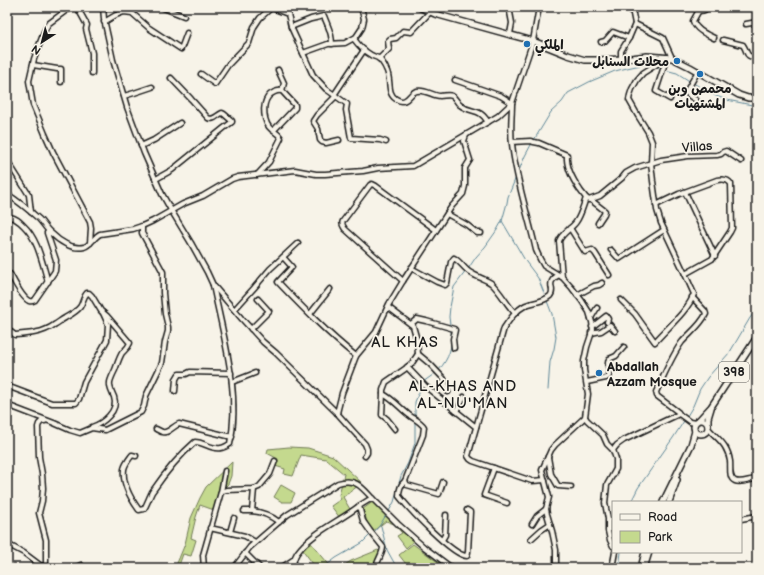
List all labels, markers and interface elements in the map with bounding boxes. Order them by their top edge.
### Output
north arrow [22,22,62,62]
place label: الملكي [535,37,564,57]
marker: الملكي [522,39,532,49]
text: N [29,42,44,57]
place label: محلات السنابل [592,54,669,70]
marker: محلات السنابل [672,56,682,66]
marker: محمص وبن المشتهيات [695,69,705,79]
place label: محمص وبن المشتهيات [668,81,732,112]
street label: Villas [681,138,714,156]
district label: AL KHAS [371,333,439,352]
place label: Abdallah Azzam Mosque [606,359,697,390]
road number: 398 [719,362,749,382]
marker: Abdallah Azzam Mosque [594,368,604,378]
district label: AL-KHAS AND AL-NU'MAN [409,377,517,413]
legend [612,501,742,553]
text: Road [648,510,677,525]
text: Park [648,530,672,545]

